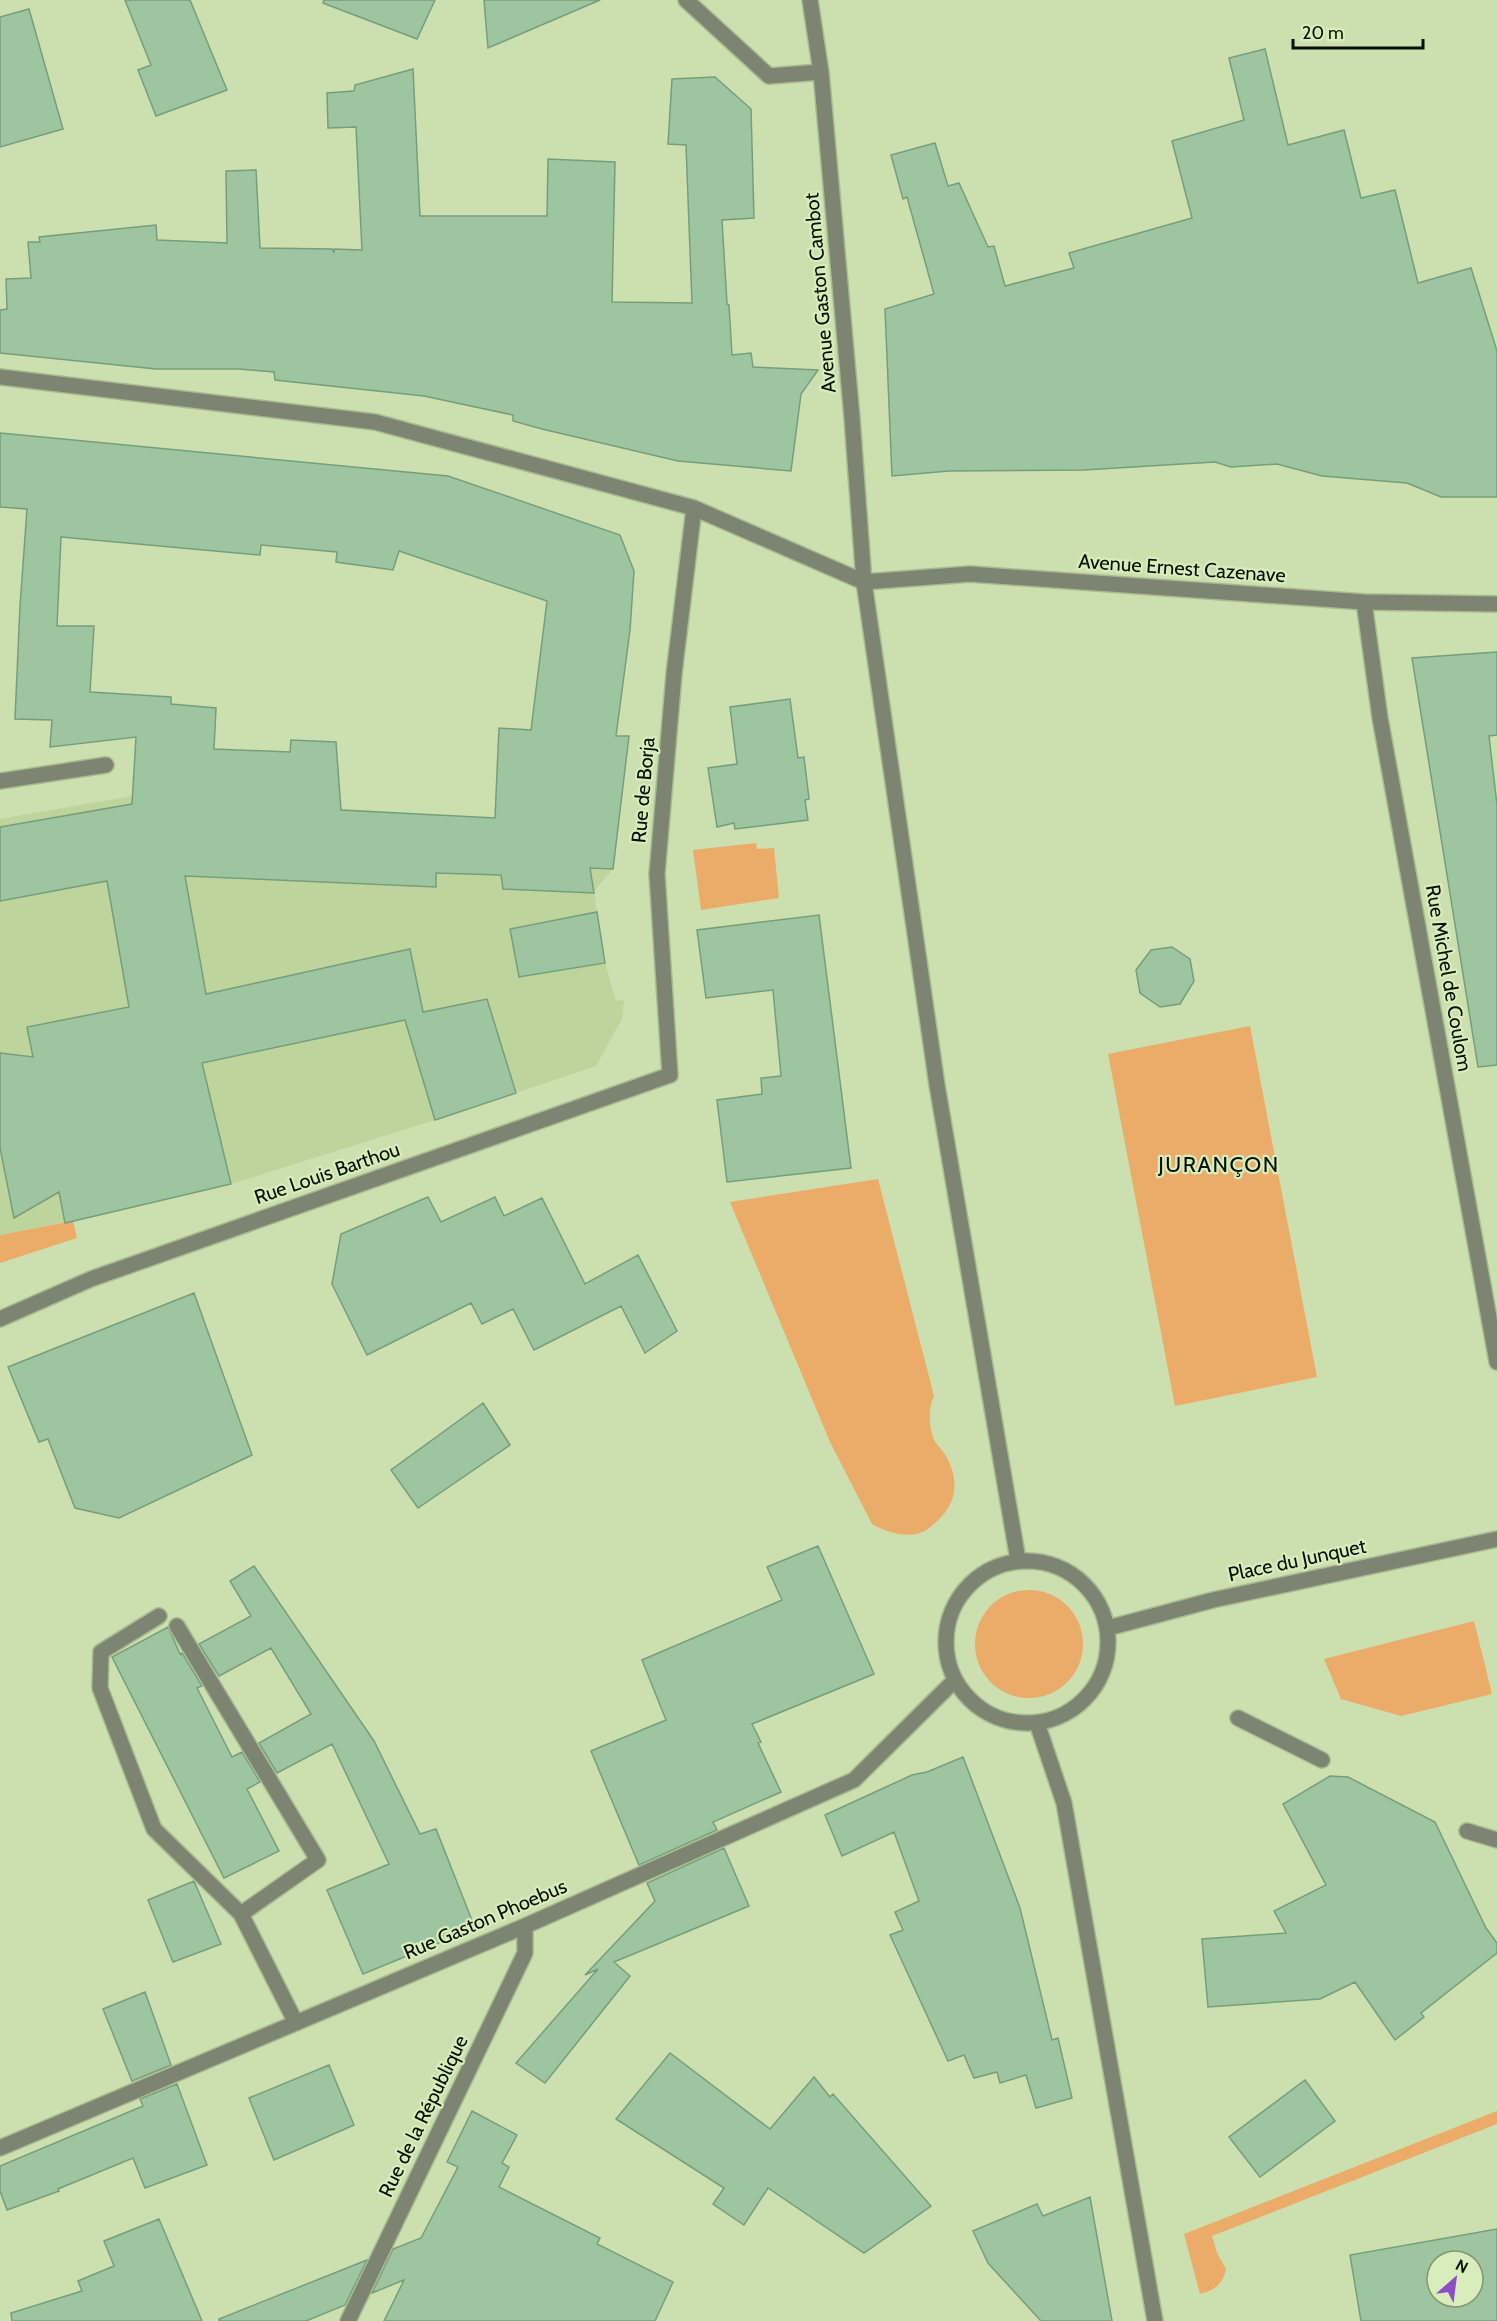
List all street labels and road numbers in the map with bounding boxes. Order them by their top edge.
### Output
street label: Avenue Gaston Cambot [799,192,841,394]
street label: Avenue Ernest Cazenave [1078,549,1286,587]
street label: Rue de Borja [626,736,660,844]
street label: Rue Michel de Coulom [1421,883,1477,1073]
street label: Rue Louis Barthou [251,1137,403,1209]
street label: Place du Junquet [1226,1534,1368,1586]
street label: Rue Gaston Phoebus [400,1874,570,1964]
street label: Rue de la République [373,2031,473,2201]

